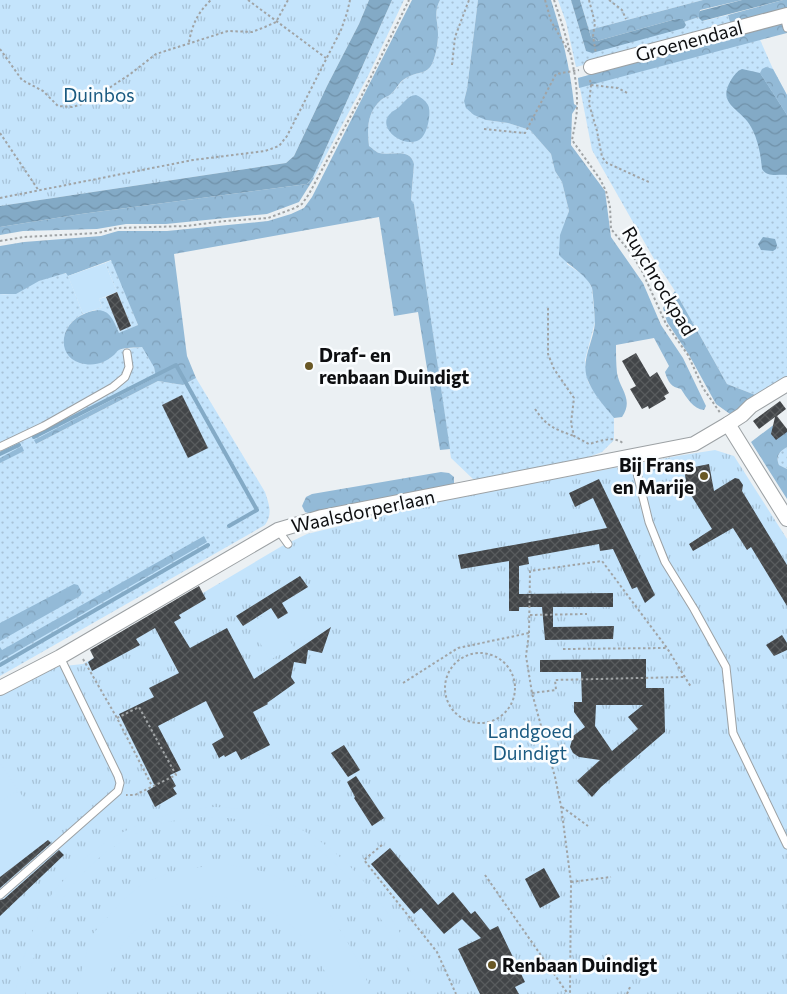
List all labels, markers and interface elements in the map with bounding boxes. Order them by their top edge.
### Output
street label: Groenendaal [633,15,745,66]
park label: Duinbos [63,83,135,106]
street label: Ruychrockpad [618,222,701,340]
place label: Draf- en renbaan Duindigt [319,343,469,388]
marker: Draf- en renbaan Duindigt [303,360,315,372]
place label: Bij Frans en Marije [613,453,694,498]
marker: Bij Frans en Marije [698,470,710,482]
street label: Waalsdorperlaan [289,484,437,537]
park label: Landgoed Duindigt [487,719,573,764]
place label: Renbaan Duindigt [502,953,657,976]
marker: Renbaan Duindigt [486,959,498,971]

